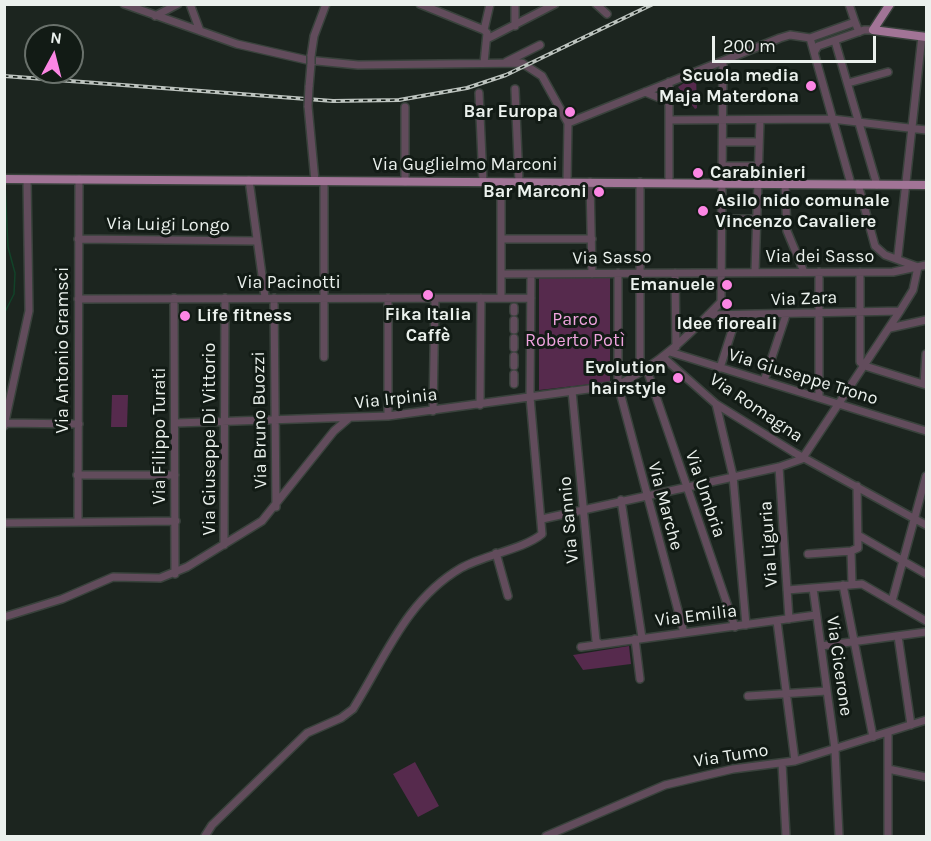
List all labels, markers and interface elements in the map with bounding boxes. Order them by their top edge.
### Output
north arrow [24,24,84,84]
scale bar [715,24,878,62]
text: N [49,27,63,48]
text: 200 m [723,35,776,57]
place label: Scuola media Maja Materdona [659,65,799,107]
marker: Scuola media Maja Materdona [804,79,818,93]
place label: Bar Europa [464,101,558,123]
marker: Bar Europa [563,105,577,119]
street label: Via Guglielmo Marconi [373,154,557,176]
place label: Carabinieri [710,162,806,184]
marker: Carabinieri [691,166,705,180]
place label: Bar Marconi [483,181,587,203]
marker: Bar Marconi [592,185,606,199]
place label: Asilo nido comunale Vincenzo Cavaliere [715,190,890,232]
marker: Asilo nido comunale Vincenzo Cavaliere [696,204,710,218]
street label: Via Luigi Longo [106,213,230,237]
street label: Via dei Sasso [766,246,874,268]
street label: Via Sasso [572,247,652,269]
street label: Via Antonio Gramsci [52,267,74,433]
street label: Via Pacinotti [237,272,341,294]
place label: Emanuele [630,274,715,296]
marker: Emanuele [720,278,734,292]
street label: Via Zara [770,287,838,311]
marker: Fika Italia Caffè [421,288,435,302]
marker: Idee floreali [720,297,734,311]
place label: Fika Italia Caffè [385,304,471,346]
place label: Life fitness [197,305,292,327]
marker: Life fitness [178,309,192,323]
park label: Parco Roberto Potì [525,309,625,352]
place label: Idee floreali [677,313,777,335]
street label: Via Giuseppe Di Vittorio [199,343,221,535]
street label: Via Giuseppe Trono [725,344,881,410]
street label: Via Bruno Buozzi [248,351,272,489]
place label: Evolution hairstyle [585,357,666,400]
street label: Via Filippo Turati [149,367,171,505]
street label: Via Romagna [705,369,807,447]
marker: Evolution hairstyle [671,371,685,385]
street label: Via Irpinia [353,384,439,414]
street label: Via Umbria [680,448,730,540]
street label: Via Marche [643,459,687,553]
street label: Via Sannio [554,476,584,564]
street label: Via Liguria [755,500,783,588]
street label: Via Emilia [654,600,738,632]
street label: Via Cicerone [821,614,857,718]
street label: Via Tumo [692,739,770,773]

